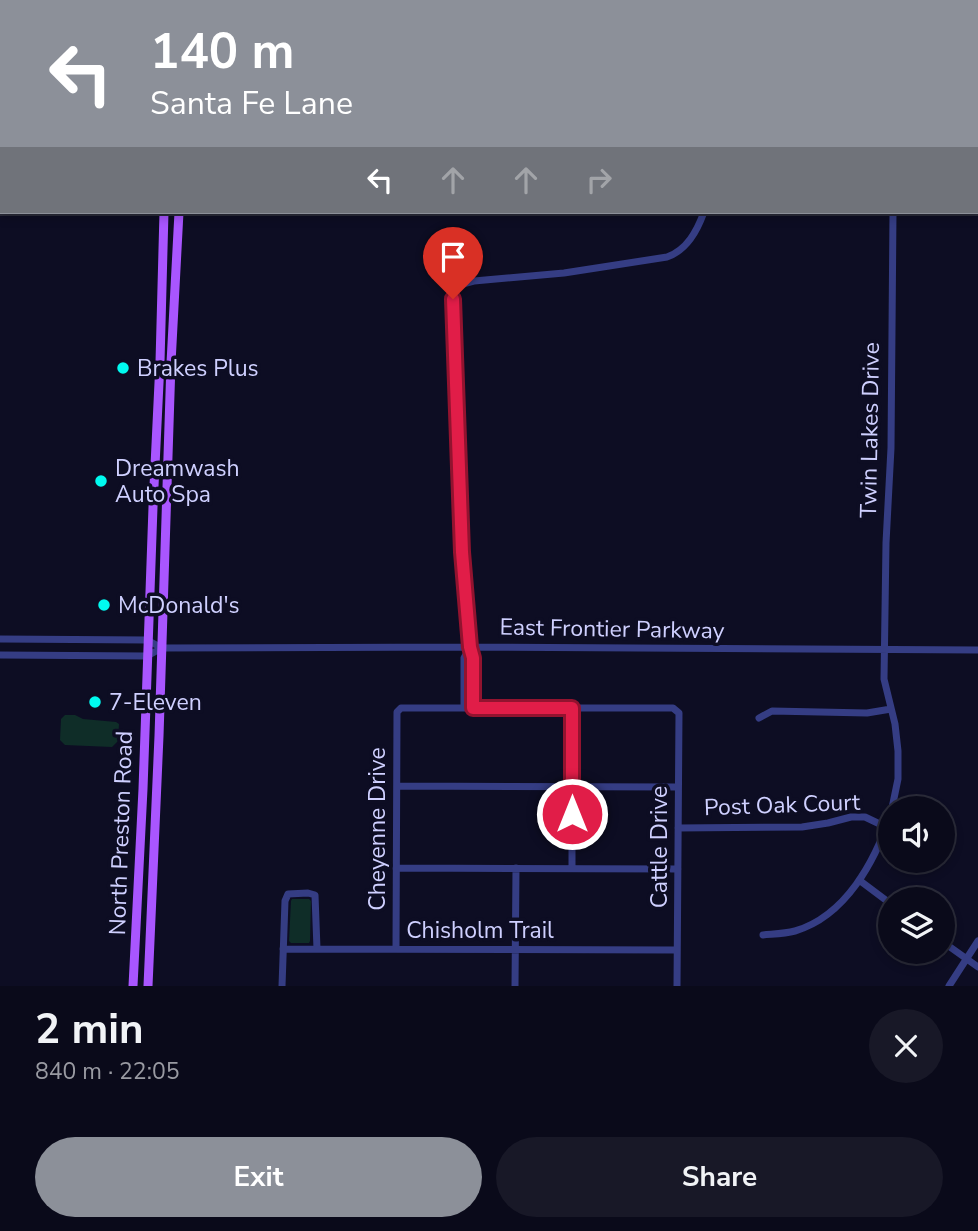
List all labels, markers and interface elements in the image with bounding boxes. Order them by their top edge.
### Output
text: 140 m [150,18,294,85]
icon: left [35,28,126,119]
text: Santa Fe Lane [150,82,353,125]
icon: left [361,161,399,199]
icon: ahead [434,161,472,199]
icon: ahead [507,161,545,199]
icon: right [580,161,618,199]
pin [423,227,483,299]
icon: arrive [434,238,472,276]
street label: Twin Lakes Drive [853,342,887,518]
place label: Brakes Plus [137,353,259,384]
marker: Brakes Plus [115,360,131,376]
place label: Dreamwash Auto Spa [115,453,240,510]
marker: Dreamwash Auto Spa [93,473,109,489]
place label: McDonald's [118,590,240,621]
marker: McDonald's [96,597,112,613]
street label: East Frontier Parkway [499,612,725,646]
place label: 7-Eleven [109,687,202,718]
marker: 7-Eleven [87,694,103,710]
street label: North Preston Road [102,730,140,936]
street label: Cheyenne Drive [362,747,393,911]
position arrow [535,777,609,851]
street label: Cattle Drive [644,786,675,908]
street label: Post Oak Court [703,787,862,823]
map controls [878,796,955,964]
button: sound [878,796,955,873]
button: layers [878,887,955,964]
street label: Chisholm Trail [406,915,554,946]
text: 2 min [35,1001,144,1058]
button: close [869,1009,943,1083]
text: 840 m · 22:05 [35,1056,180,1087]
button: Exit [35,1137,482,1217]
button: Share [496,1137,943,1217]

